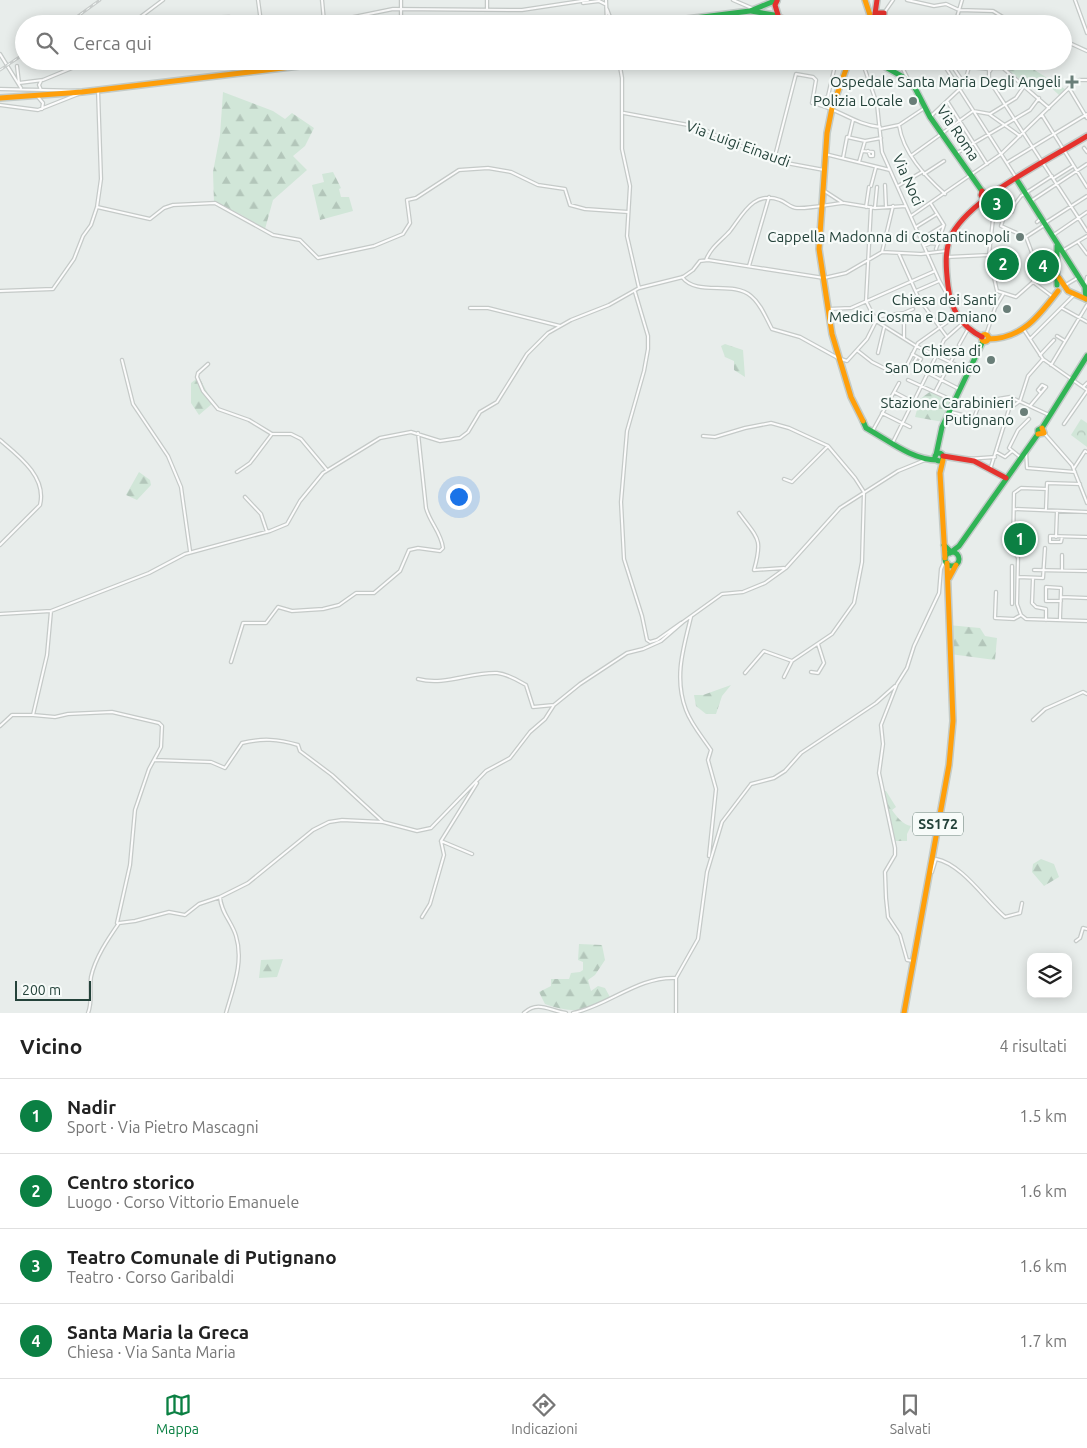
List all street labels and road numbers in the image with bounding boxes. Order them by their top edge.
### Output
street label: Via Roma [934,102,983,164]
street label: Via Luigi Einaudi [684,117,793,170]
street label: Via Noci [890,151,927,208]
road number: SS172 [913,812,963,836]

